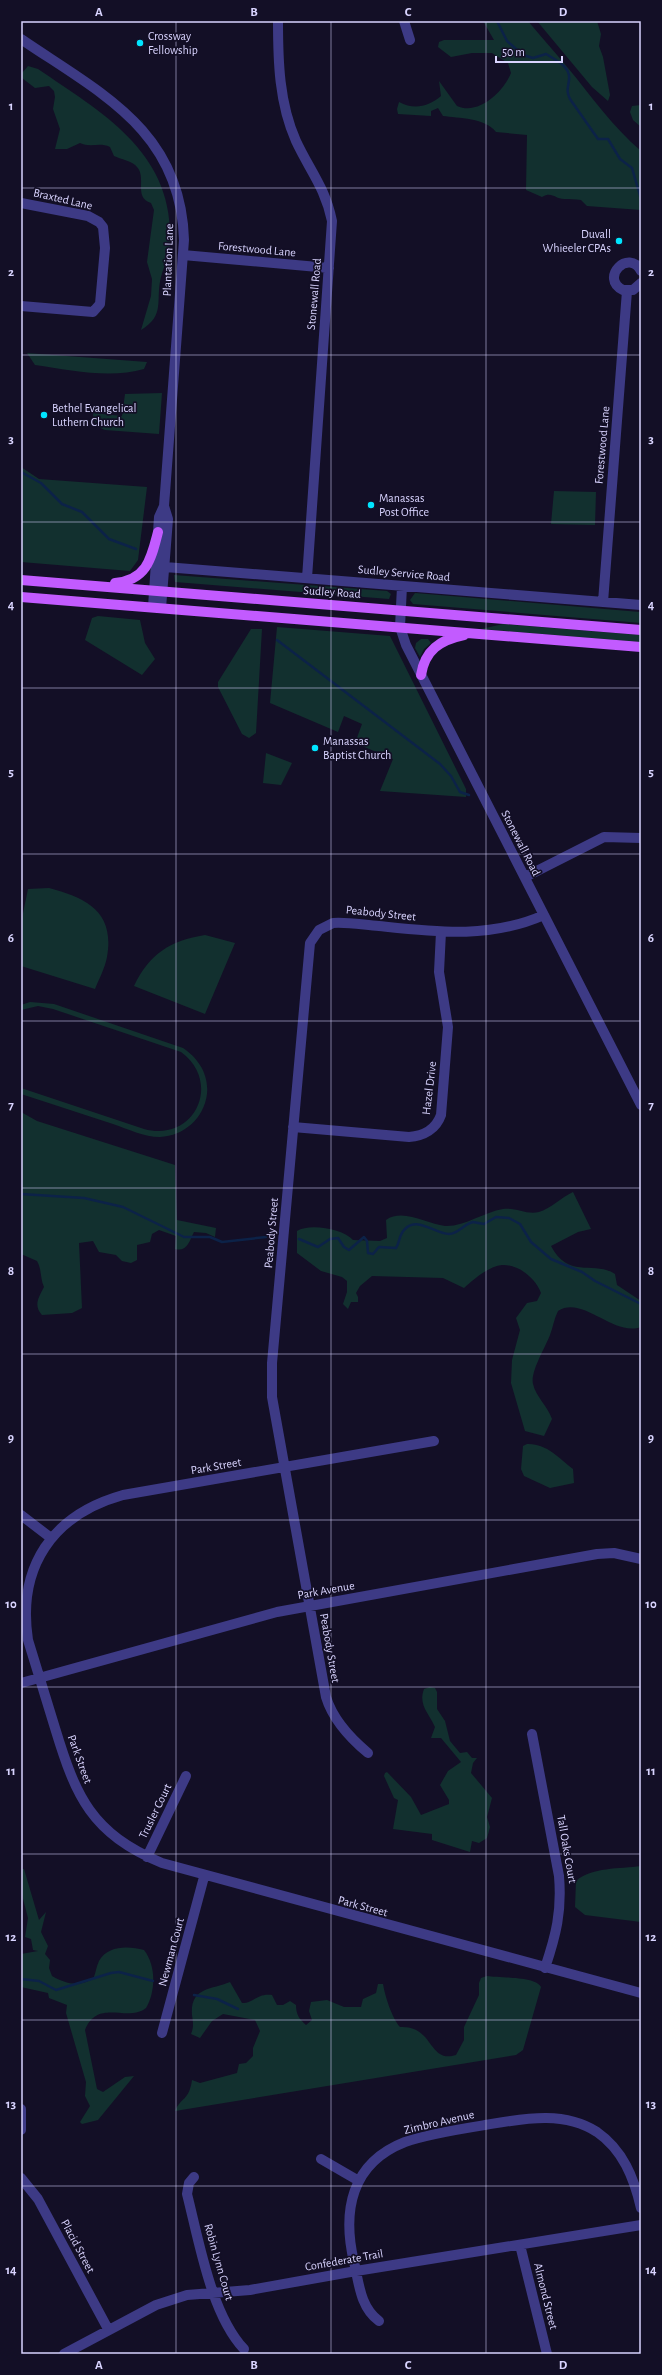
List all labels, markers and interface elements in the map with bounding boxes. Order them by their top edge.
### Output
text: A [95,6,103,19]
text: B [250,6,258,19]
text: C [405,6,412,19]
text: D [559,6,568,19]
place label: Crossway Fellowship [148,30,198,56]
marker: Crossway Fellowship [135,38,145,48]
scale bar [496,38,562,64]
text: 50 m [502,46,525,58]
text: 1 [9,100,13,113]
text: 1 [649,100,653,113]
street label: Braxted Lane [32,186,94,212]
street label: Plantation Lane [161,223,175,297]
place label: Duvall Whieeler CPAs [543,228,611,254]
marker: Duvall Whieeler CPAs [614,236,624,246]
street label: Forestwood Lane [217,240,297,258]
street label: Stonewall Road [305,258,323,330]
text: 2 [8,266,14,279]
text: 2 [648,266,654,279]
place label: Bethel Evangelical Luthern Church [52,402,137,428]
street label: Forestwood Lane [593,405,611,485]
marker: Bethel Evangelical Luthern Church [39,410,49,420]
text: 3 [8,433,14,446]
text: 3 [648,433,654,446]
place label: Manassas Post Office [379,492,429,518]
marker: Manassas Post Office [366,500,376,510]
street label: Sudley Service Road [357,563,451,584]
street label: Sudley Road [303,584,361,601]
text: 4 [8,599,15,612]
text: 4 [648,599,655,612]
place label: Manassas Baptist Church [323,735,391,761]
marker: Manassas Baptist Church [310,743,320,753]
text: 5 [8,766,14,779]
text: 5 [648,766,654,779]
street label: Stonewall Road [499,808,543,878]
street label: Peabody Street [345,903,417,924]
text: 6 [8,932,14,945]
text: 6 [648,932,654,945]
street label: Hazel Drive [420,1061,438,1115]
text: 7 [8,1099,14,1112]
text: 7 [648,1099,654,1112]
street label: Peabody Street [262,1197,281,1269]
text: 8 [8,1265,14,1278]
text: 8 [648,1265,654,1278]
text: 9 [8,1432,14,1445]
text: 9 [648,1432,654,1445]
street label: Park Street [190,1456,242,1476]
street label: Park Avenue [297,1579,355,1601]
text: 10 [5,1598,17,1611]
text: 10 [645,1598,657,1611]
street label: Peabody Street [317,1612,342,1684]
street label: Park Street [66,1733,94,1785]
text: 11 [6,1765,16,1778]
text: 11 [646,1765,656,1778]
street label: Trusler Court [137,1781,174,1840]
street label: Tall Oaks Court [555,1814,579,1884]
street label: Park Street [337,1894,389,1918]
street label: Newman Court [156,1916,186,1988]
text: 12 [6,1931,16,1944]
text: 12 [646,1931,656,1944]
text: 13 [6,2098,17,2111]
text: 13 [646,2098,657,2111]
street label: Zimbro Avenue [403,2108,475,2136]
street label: Placid Street [59,2217,97,2275]
street label: Robin Lynn Court [201,2222,236,2302]
street label: Confederate Trail [304,2247,384,2273]
street label: Almond Street [532,2262,560,2331]
text: 14 [5,2264,17,2277]
text: 14 [645,2264,657,2277]
text: A [95,2359,103,2372]
text: B [250,2359,258,2372]
text: C [405,2359,412,2372]
text: D [559,2359,568,2372]

